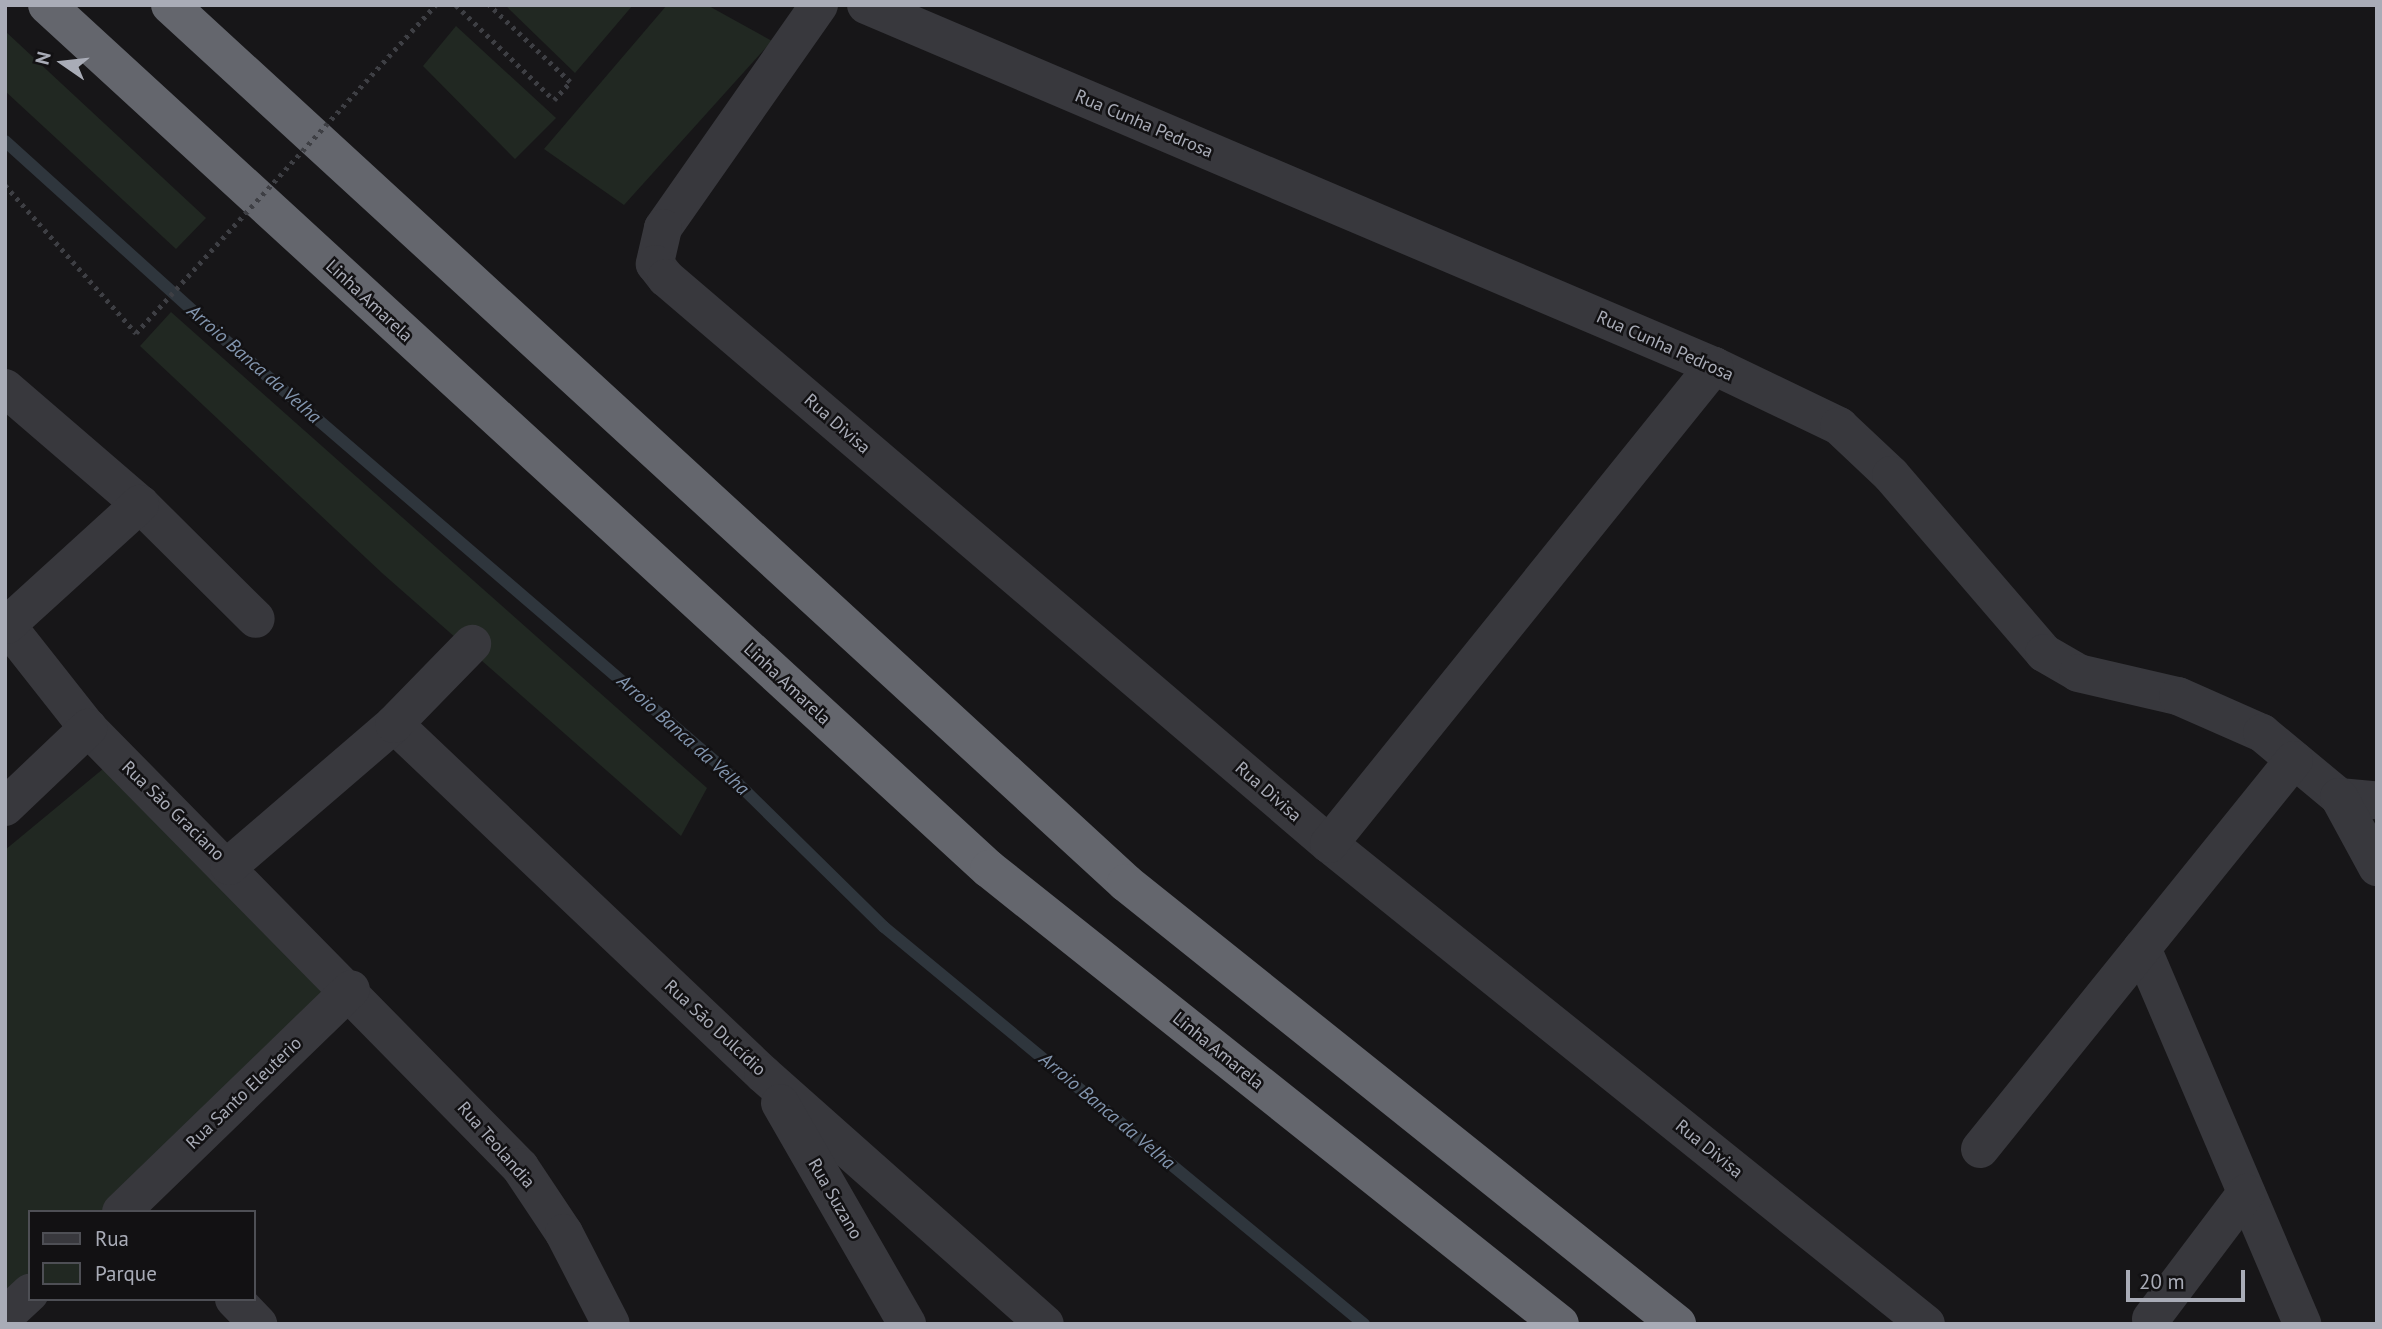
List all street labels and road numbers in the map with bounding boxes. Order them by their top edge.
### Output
street label: Rua Cunha Pedrosa [1072,85,1216,163]
street label: Linha Amarela [321,255,417,347]
street label: Rua Cunha Pedrosa [1593,306,1737,386]
street label: Rua Divisa [800,389,874,459]
street label: Linha Amarela [739,638,835,730]
street label: Rua São Graciano [117,757,229,865]
street label: Rua Divisa [1231,757,1305,827]
street label: Rua São Dulcídio [660,976,770,1080]
street label: Linha Amarela [1168,1008,1268,1094]
street label: Rua Santo Eleuterio [182,1032,306,1154]
street label: Rua Teolandia [453,1097,539,1193]
street label: Rua Divisa [1671,1115,1747,1183]
street label: Rua Suzano [803,1155,867,1243]

